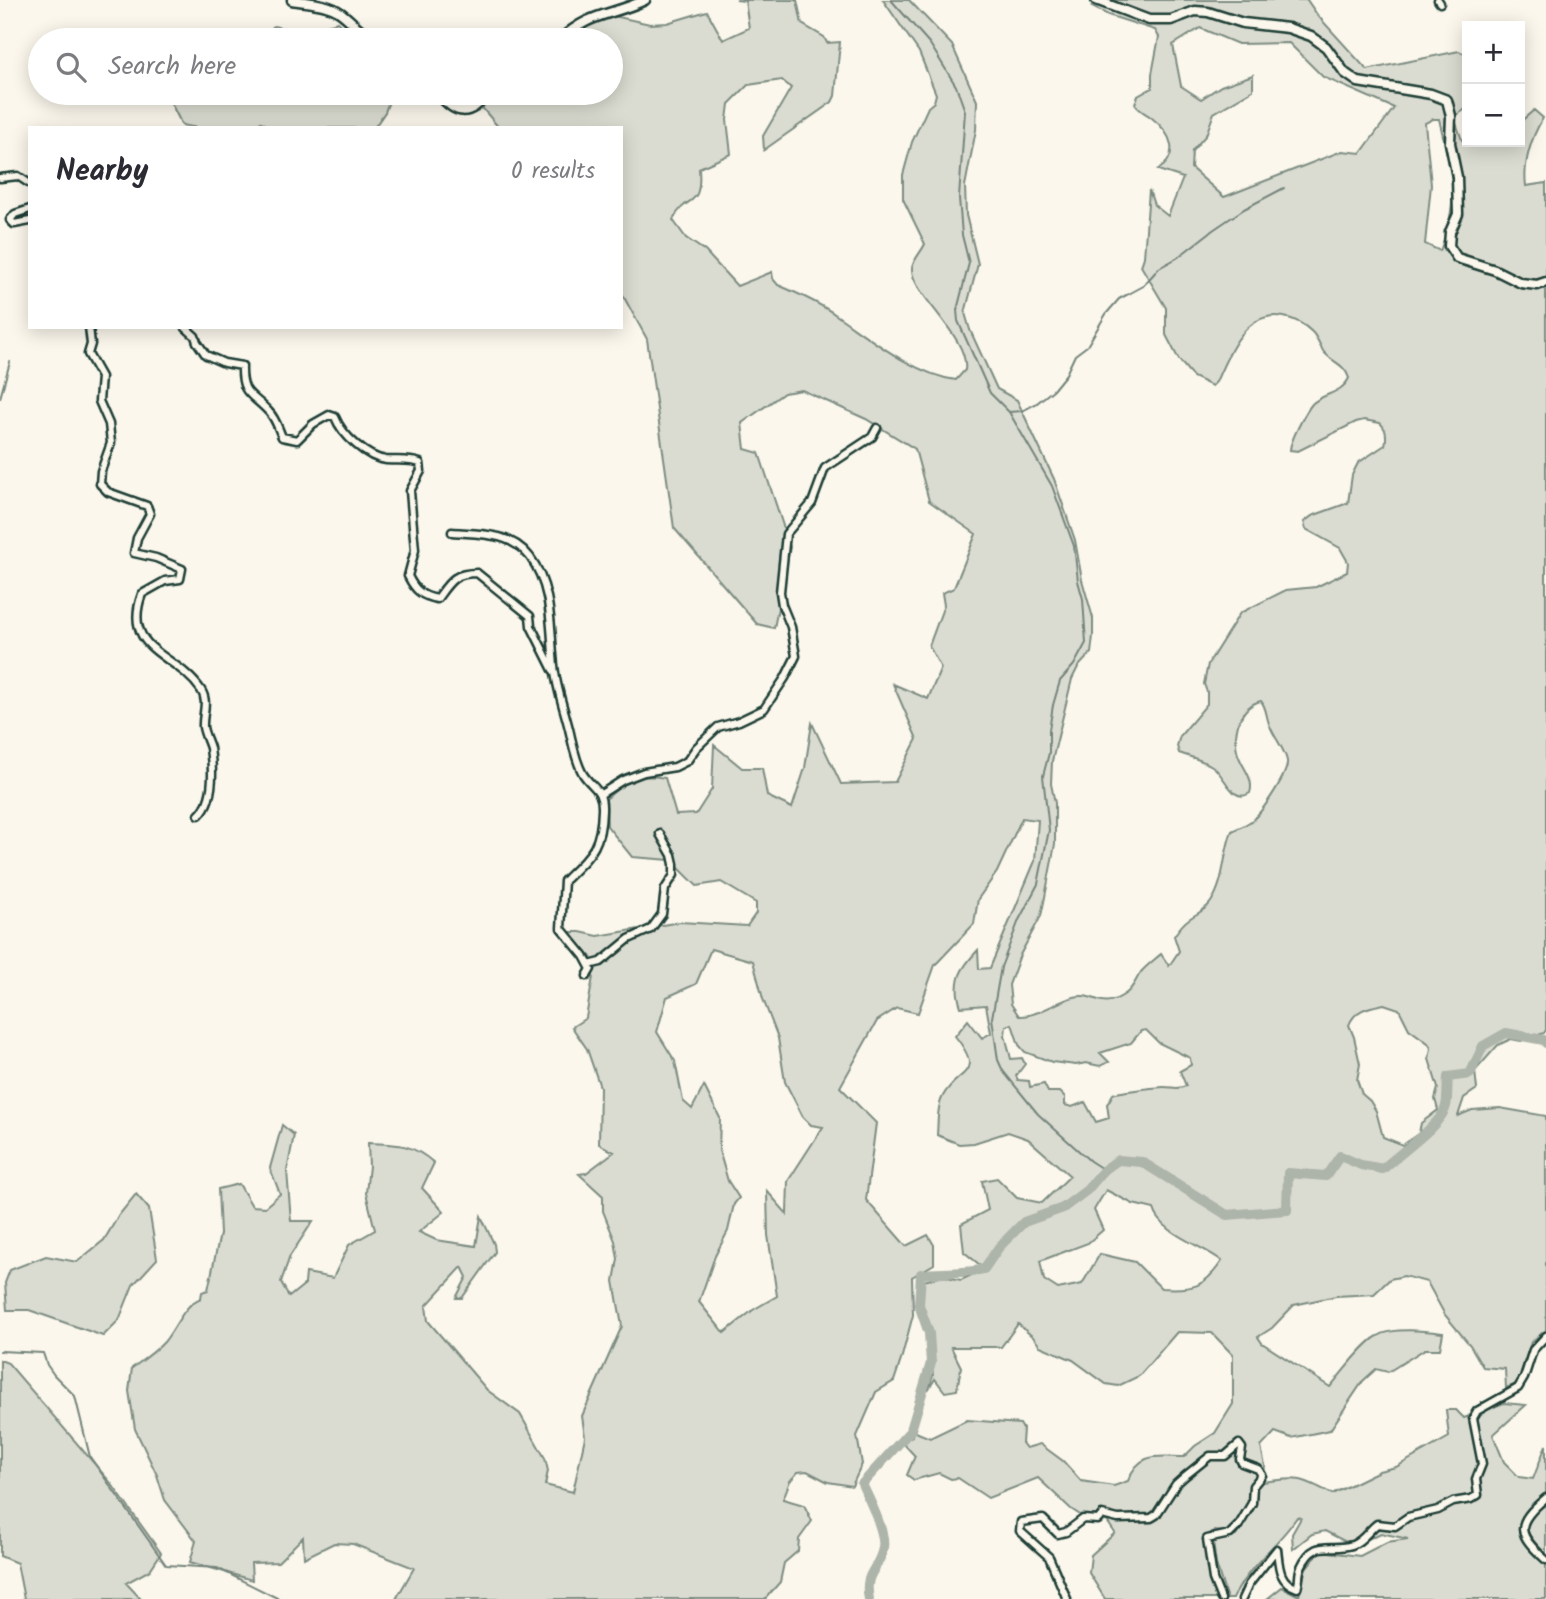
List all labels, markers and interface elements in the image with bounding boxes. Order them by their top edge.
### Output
map controls [1462,21,1525,147]
button: + [1462,21,1525,84]
search box [28,28,623,105]
text: Search here [108,46,236,88]
icon: search [52,48,90,86]
button: − [1462,84,1525,147]
text: Nearby [56,148,148,196]
text: 0 results [511,154,595,190]

